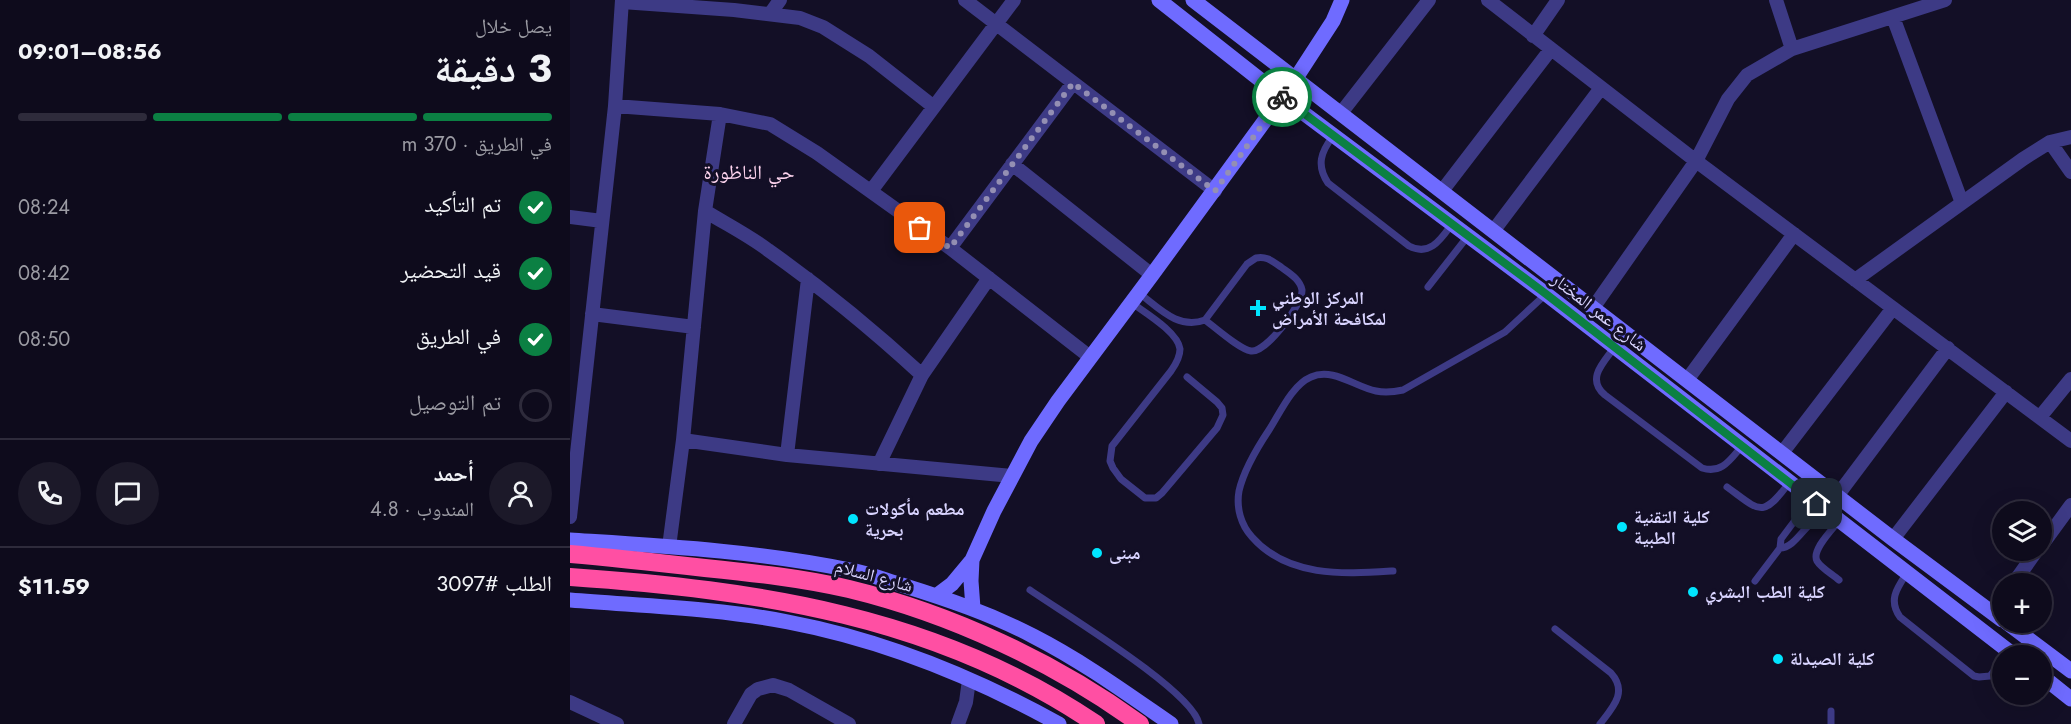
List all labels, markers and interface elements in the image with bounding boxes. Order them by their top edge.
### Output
text: يصل خلال [475,12,552,41]
text: 08:56–09:01 [18,35,162,67]
text: 3 دقيقة [434,40,552,97]
courier [1252,67,1312,127]
icon: bike [1266,81,1299,114]
text: في الطريق · 370 m [402,130,552,159]
district label: حي الناظورة [704,158,795,188]
text: تم التأكيد [424,188,501,220]
icon: check [519,191,552,224]
text: 08:24 [18,193,70,222]
pin [894,202,945,253]
icon: bag [903,211,936,244]
text: قيد التحضير [400,254,501,286]
icon: check [519,257,552,290]
text: 08:42 [18,259,70,288]
street label: شارع عمر المختار [1545,266,1652,357]
place label: المركز الوطني لمكافحة الأمراض [1272,285,1386,332]
marker: المركز الوطني لمكافحة الأمراض [1249,299,1267,317]
text: في الطريق [416,320,501,352]
icon: check [519,323,552,356]
text: 08:50 [18,325,70,354]
text: تم التوصيل [409,386,501,418]
text: أحمد [434,457,474,489]
button: phone [18,462,81,525]
button: chat [96,462,159,525]
button: person [489,462,552,525]
pin [1791,478,1842,529]
icon: home [1800,487,1833,520]
text: المندوب · 4.8 [370,495,474,524]
place label: مطعم مأكولات بحرية [865,496,964,543]
map controls [1992,501,2052,705]
button: layers [1992,501,2052,561]
place label: كلية التقنية الطبية [1634,504,1710,551]
marker: مطعم مأكولات بحرية [846,512,860,526]
marker: كلية التقنية الطبية [1615,520,1629,534]
place label: مبنى [1109,540,1140,566]
marker: مبنى [1090,546,1104,560]
street label: شارع السلام [832,553,916,599]
text: الطلب #3097 [436,567,552,599]
text: $11.59 [18,570,90,602]
button: + [1992,573,2052,633]
place label: كلية الطب البشري [1705,579,1825,606]
marker: كلية الطب البشري [1686,585,1700,599]
button: − [1992,645,2052,705]
place label: كلية الصيدلة [1790,646,1874,672]
marker: كلية الصيدلة [1771,652,1785,666]

